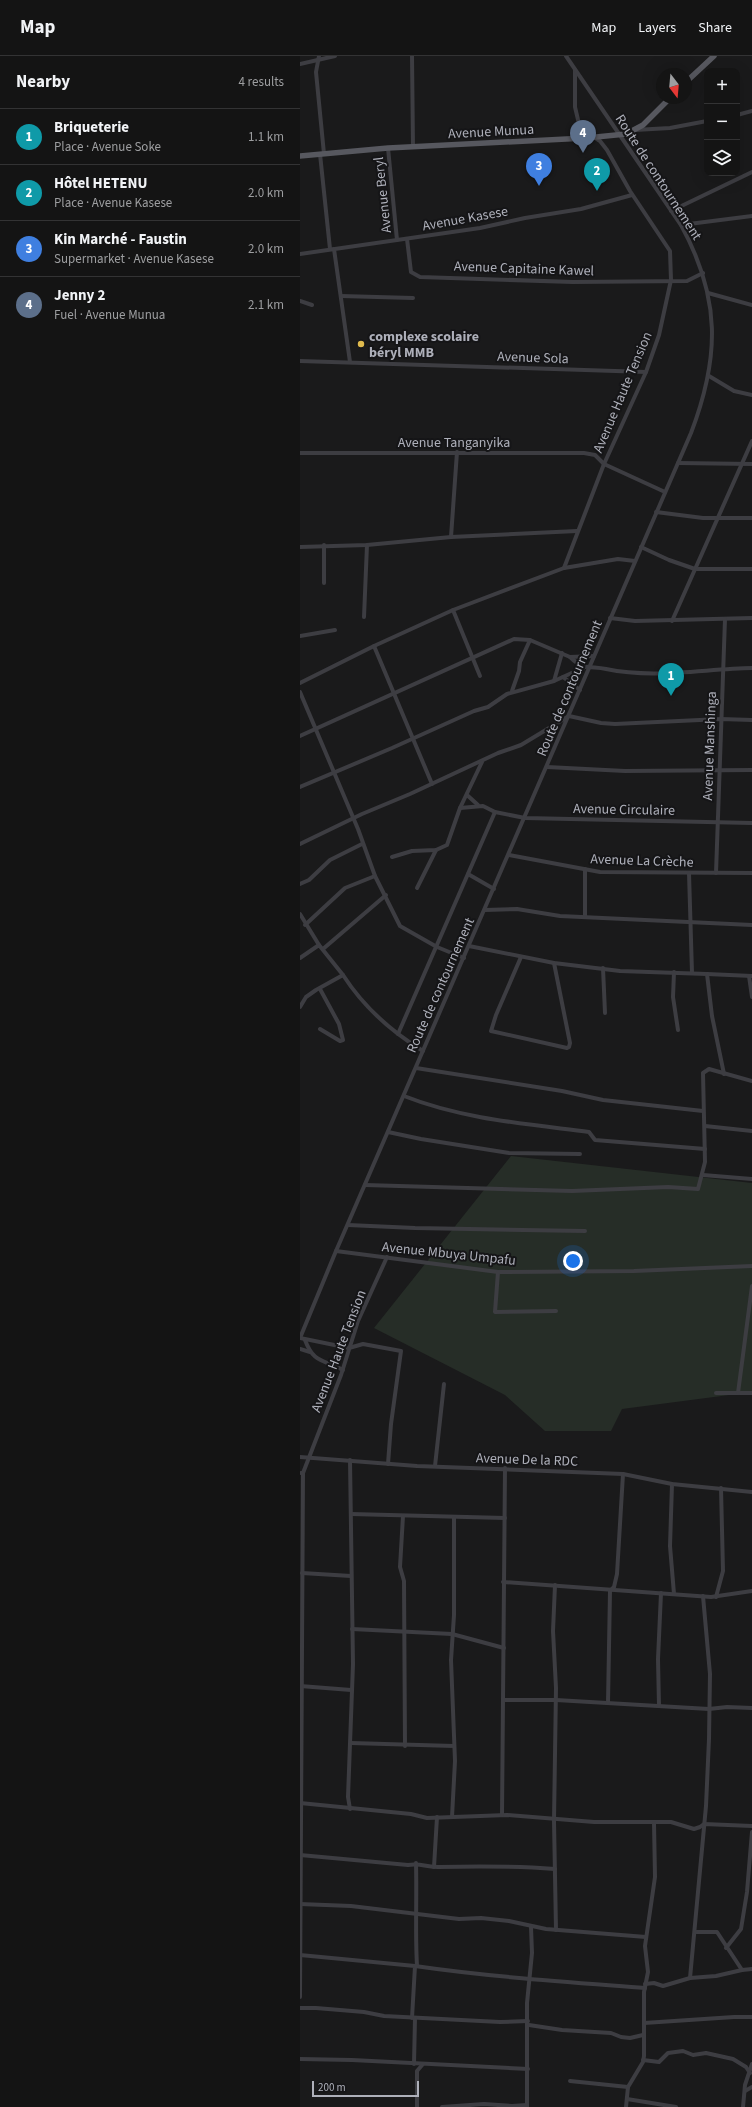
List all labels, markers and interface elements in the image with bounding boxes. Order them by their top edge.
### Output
text: Map [20,14,55,41]
text: Map [591,18,616,38]
text: Layers [638,18,676,38]
text: Share [698,18,732,38]
north arrow [656,68,692,104]
map controls [704,68,740,176]
button: + [704,68,740,104]
text: Nearby [16,70,70,94]
text: 4 results [239,73,284,91]
button: − [704,104,740,140]
street label: Route de contournement [610,111,707,245]
text: Briqueterie [54,117,129,138]
street label: Avenue Munua [448,120,535,144]
pin: 4 [570,120,596,153]
text: 1 [26,128,32,146]
text: 1.1 km [248,128,284,146]
text: Place · Avenue Soke [54,138,161,156]
button: layers [704,140,740,176]
pin: 3 [526,153,552,186]
street label: Avenue Beryl [369,155,397,234]
pin: 2 [584,158,610,191]
text: Hôtel HETENU [54,173,147,194]
text: 2 [26,184,32,202]
text: 2.0 km [248,184,284,202]
text: Place · Avenue Kasese [54,194,172,212]
street label: Avenue Kasese [421,202,510,236]
text: Kin Marché - Faustin [54,229,187,250]
text: 3 [26,240,32,258]
text: 2.0 km [248,240,284,258]
text: Supermarket · Avenue Kasese [54,250,214,268]
street label: Avenue Capitaine Kawel [454,257,595,281]
text: Jenny 2 [54,285,105,306]
text: 4 [26,296,32,314]
text: 2.1 km [248,296,284,314]
text: Fuel · Avenue Munua [54,306,165,324]
place label: complexe scolaire béryl MMB [369,327,479,363]
street label: Avenue Haute Tension [588,329,657,456]
marker: complexe scolaire béryl MMB [356,339,366,349]
street label: Avenue Sola [497,347,569,369]
street label: Avenue Tanganyika [398,433,510,453]
street label: Route de contournement [532,617,608,760]
pin: 1 [658,663,684,696]
street label: Avenue Manshinga [698,691,722,801]
street label: Avenue Circulaire [573,799,675,821]
street label: Avenue La Crèche [590,849,694,873]
street label: Route de contournement [402,914,480,1056]
street label: Avenue Mbuya Umpafu [381,1237,517,1271]
your location [563,1251,583,1271]
street label: Avenue Haute Tension [306,1287,372,1416]
street label: Avenue De la RDC [475,1448,578,1472]
scale bar [312,2079,419,2098]
text: 200 m [318,2080,346,2095]

